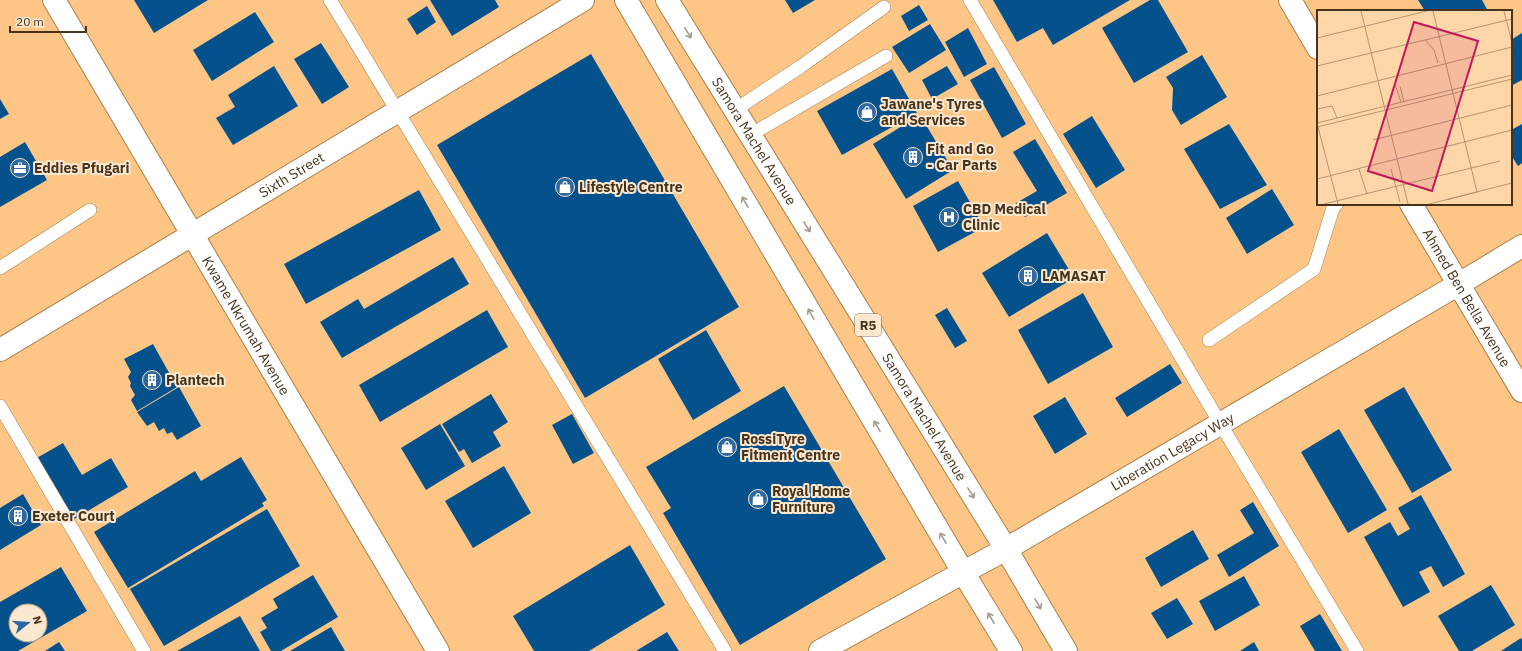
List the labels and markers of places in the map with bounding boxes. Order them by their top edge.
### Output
place label: Jawane's Tyres and Services [881,95,982,129]
shop icon: Jawane's Tyres and Services [856,101,878,123]
place label: Fit and Go - Car Parts [927,140,997,174]
building icon: Fit and Go - Car Parts [902,146,924,168]
office icon: Eddies Pfugari [9,157,31,179]
place label: Eddies Pfugari [34,159,130,177]
shop icon: Lifestyle Centre [554,176,576,198]
place label: Lifestyle Centre [579,178,683,196]
place label: CBD Medical Clinic [963,200,1046,234]
hospital icon: CBD Medical Clinic [938,206,960,228]
building icon: LAMASAT [1017,265,1039,287]
place label: LAMASAT [1042,267,1106,285]
building icon: Plantech [141,369,163,391]
place label: Plantech [166,371,225,389]
place label: RossiTyre Fitment Centre [741,430,840,464]
shop icon: RossiTyre Fitment Centre [716,436,738,458]
place label: Royal Home Furniture [772,482,850,516]
shop icon: Royal Home Furniture [747,488,769,510]
building icon: Exeter Court [7,505,29,527]
place label: Exeter Court [32,507,115,525]

